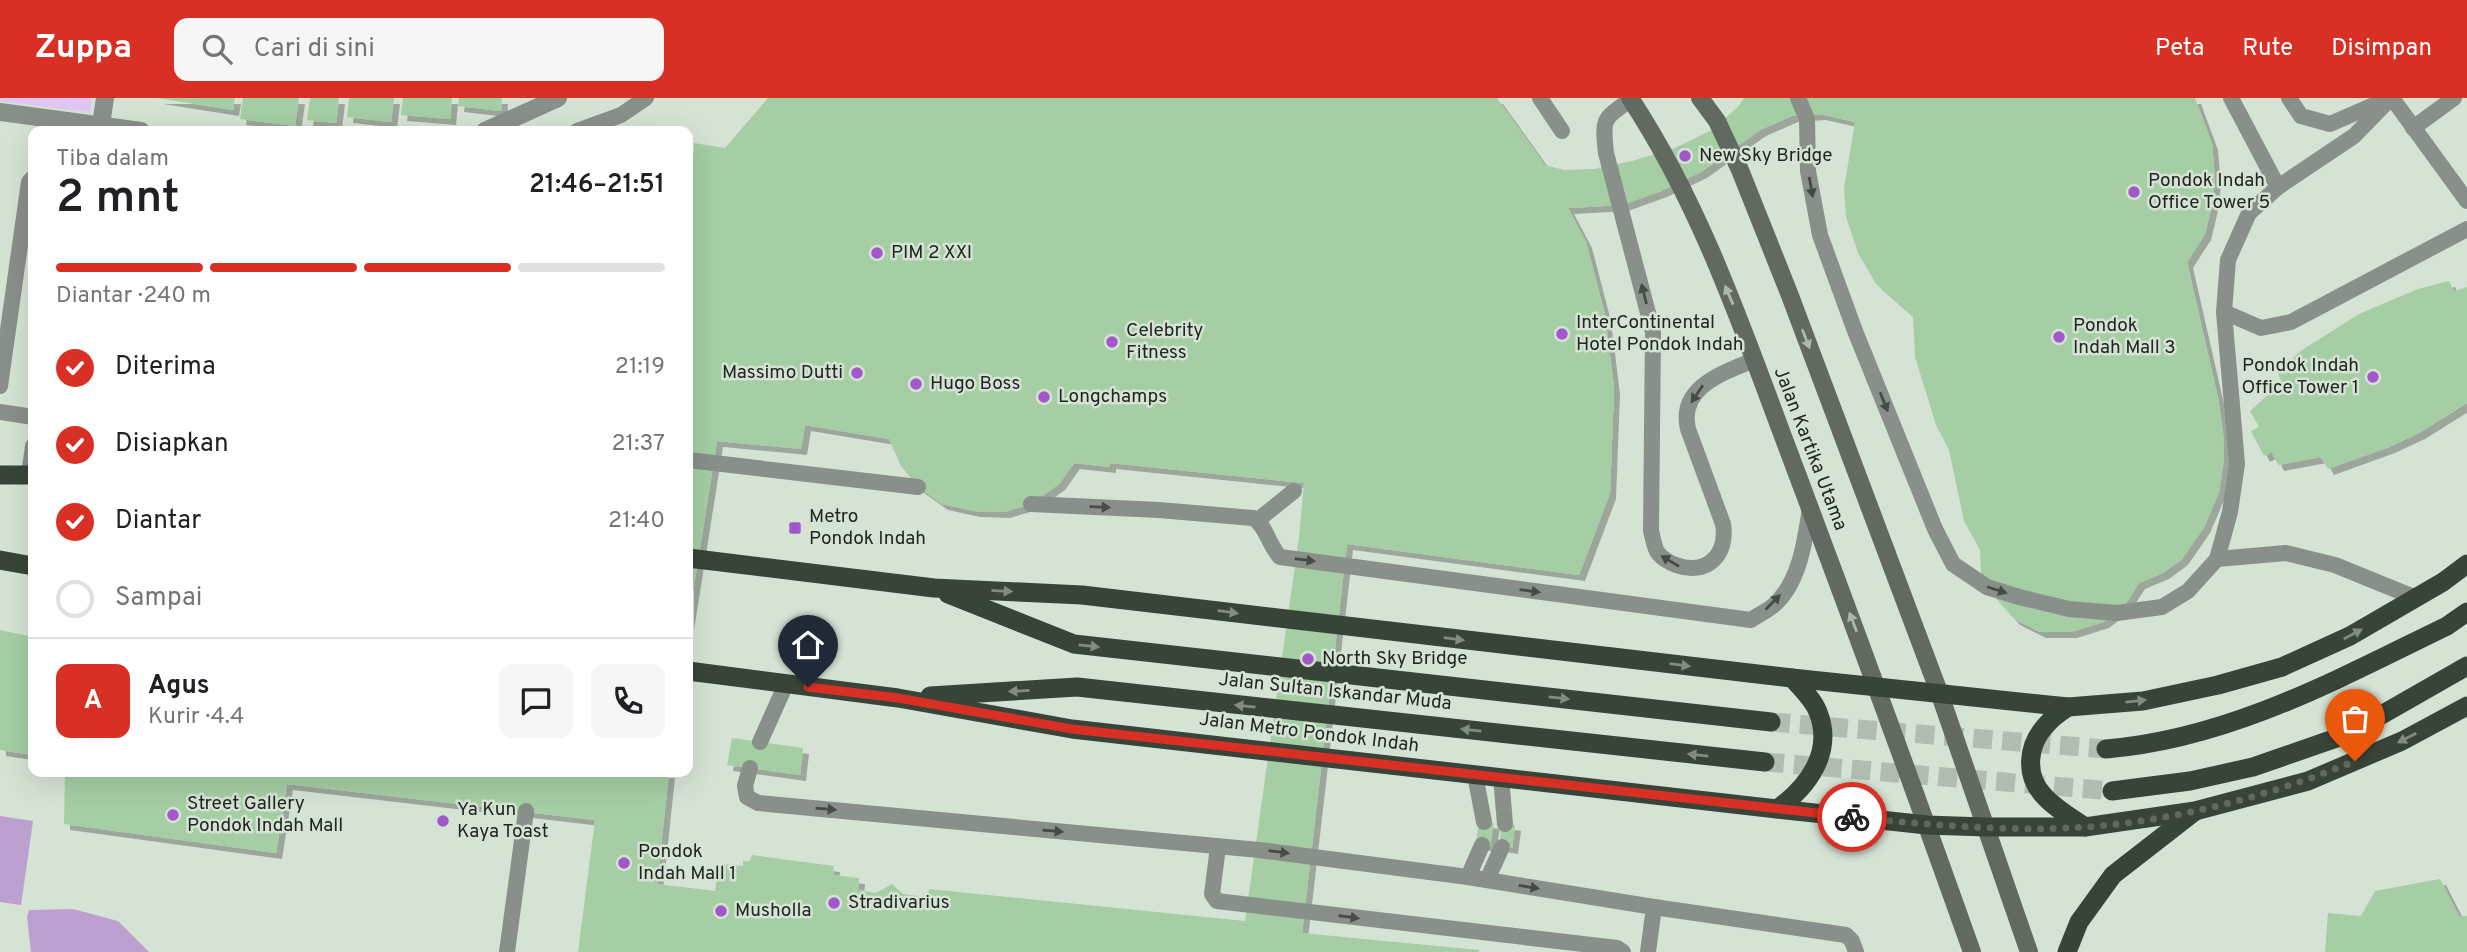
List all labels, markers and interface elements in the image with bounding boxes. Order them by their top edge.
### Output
search box [174,18,664,81]
text: Zuppa [35,28,132,70]
icon: search [198,30,236,68]
text: Cari di sini [254,33,375,66]
text: Peta [2155,34,2204,64]
text: Rute [2242,34,2293,64]
text: Disimpan [2331,34,2432,64]
place label: New Sky Bridge [1699,144,1832,168]
text: Tiba dalam [56,145,169,174]
marker: New Sky Bridge [1677,148,1693,164]
text: 21:46–21:51 [529,169,665,202]
place label: Pondok Indah Office Tower 5 [2148,169,2270,215]
text: 2 mnt [56,170,180,229]
one-way arrow [1806,176,1817,198]
marker: Pondok Indah Office Tower 5 [2126,184,2142,200]
place label: PIM 2 XXI [891,241,972,265]
marker: PIM 2 XXI [869,245,885,261]
text: Diantar · 240 m [56,282,211,311]
one-way arrow [1638,283,1649,305]
one-way arrow [1723,284,1734,305]
place label: InterContinental Hotel Pondok Indah [1576,311,1743,357]
place label: Pondok Indah Mall 3 [2073,314,2176,360]
place label: Celebrity Fitness [1126,319,1203,365]
marker: InterContinental Hotel Pondok Indah [1554,326,1570,342]
one-way arrow [1801,329,1812,350]
marker: Pondok Indah Mall 3 [2051,329,2067,345]
marker: Celebrity Fitness [1104,334,1120,350]
icon: check [56,349,94,387]
text: Diterima [115,351,216,384]
text: 21:19 [615,353,665,382]
place label: Pondok Indah Office Tower 1 [2241,354,2359,400]
place label: Massimo Dutti [722,361,843,385]
street label: Jalan Kartika Utama [1768,364,1852,534]
marker: Massimo Dutti [849,365,865,381]
marker: Pondok Indah Office Tower 1 [2365,369,2381,385]
place label: Hugo Boss [930,372,1020,396]
marker: Hugo Boss [908,376,924,392]
place label: Longchamps [1058,385,1167,409]
one-way arrow [1690,385,1704,403]
marker: Longchamps [1036,389,1052,405]
one-way arrow [1878,392,1890,412]
icon: check [56,426,94,464]
text: Disiapkan [115,428,229,461]
text: 21:37 [612,430,665,459]
one-way arrow [1089,502,1111,513]
icon: check [56,503,94,541]
text: Diantar [115,505,201,538]
place label: Metro Pondok Indah [809,505,926,551]
text: 21:40 [608,507,665,536]
marker: Metro Pondok Indah [787,520,803,536]
one-way arrow [1294,555,1316,566]
one-way arrow [1661,555,1680,567]
text: Sampai [115,582,202,615]
one-way arrow [1519,585,1541,596]
one-way arrow [1987,585,2008,596]
one-way arrow [991,586,1013,597]
one-way arrow [1765,594,1782,611]
one-way arrow [1217,607,1239,618]
one-way arrow [1848,611,1859,632]
pin [778,615,838,687]
icon: home [789,626,827,664]
one-way arrow [2343,629,2363,641]
one-way arrow [1443,633,1465,644]
one-way arrow [1078,640,1100,651]
place label: North Sky Bridge [1322,647,1467,671]
marker: North Sky Bridge [1300,651,1316,667]
one-way arrow [1669,659,1691,670]
button: chat [499,664,573,738]
button: phone [591,664,665,738]
street label: Jalan Sultan Iskandar Muda [1217,668,1453,716]
text: Agus [148,670,210,703]
text: A [84,685,102,718]
one-way arrow [1008,685,1030,696]
pin [2325,689,2385,761]
one-way arrow [1548,693,1570,704]
one-way arrow [2125,695,2147,706]
one-way arrow [1234,700,1256,711]
icon: bag [2336,700,2374,738]
text: Kurir · 4.4 [148,703,244,732]
street label: Jalan Metro Pondok Indah [1198,708,1420,758]
one-way arrow [1460,725,1482,736]
one-way arrow [2397,733,2417,744]
one-way arrow [1686,749,1708,760]
courier [1817,782,1887,852]
place label: Street Gallery Pondok Indah Mall [187,792,343,838]
place label: Ya Kun Kaya Toast [457,798,549,844]
icon: bike [1833,798,1871,836]
one-way arrow [816,804,838,815]
marker: Street Gallery Pondok Indah Mall [165,807,181,823]
marker: Ya Kun Kaya Toast [435,813,451,829]
one-way arrow [1042,826,1064,837]
place label: Pondok Indah Mall 1 [638,840,736,886]
one-way arrow [1268,847,1290,858]
marker: Pondok Indah Mall 1 [616,855,632,871]
one-way arrow [1518,882,1540,893]
place label: Stradivarius [848,891,950,915]
marker: Stradivarius [826,895,842,911]
place label: Musholla [735,899,811,923]
marker: Musholla [713,903,729,919]
one-way arrow [1338,911,1360,922]

